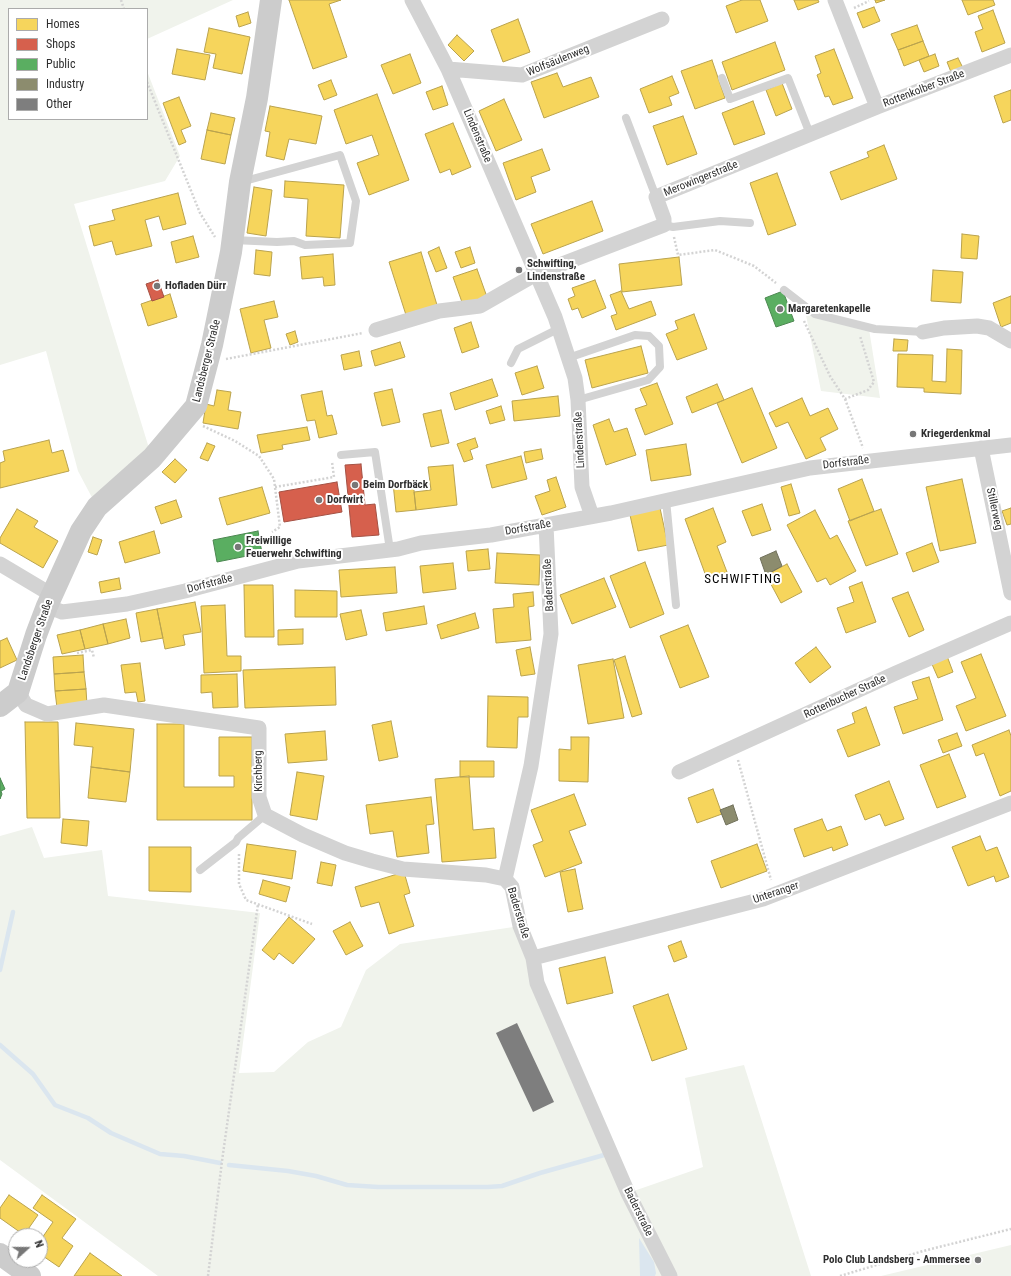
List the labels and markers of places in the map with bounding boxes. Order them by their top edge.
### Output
place label: Schwifting, Lindenstraße [527,257,585,283]
marker: Schwifting, Lindenstraße [514,265,524,275]
place label: Hofladen Dürr [165,279,226,293]
marker: Hofladen Dürr [152,281,162,291]
place label: Margaretenkapelle [788,302,871,316]
marker: Margaretenkapelle [775,304,785,314]
place label: Kriegerdenkmal [921,427,991,441]
marker: Kriegerdenkmal [908,429,918,439]
place label: Beim Dorfbäck [363,478,428,492]
marker: Beim Dorfbäck [350,480,360,490]
place label: Dorfwirt [327,493,363,507]
marker: Dorfwirt [314,495,324,505]
place label: Freiwillige Feuerwehr Schwifting [246,534,341,560]
marker: Freiwillige Feuerwehr Schwifting [233,542,243,552]
place label: Polo Club Landsberg - Ammersee [823,1253,970,1267]
marker: Polo Club Landsberg - Ammersee [973,1255,983,1265]

